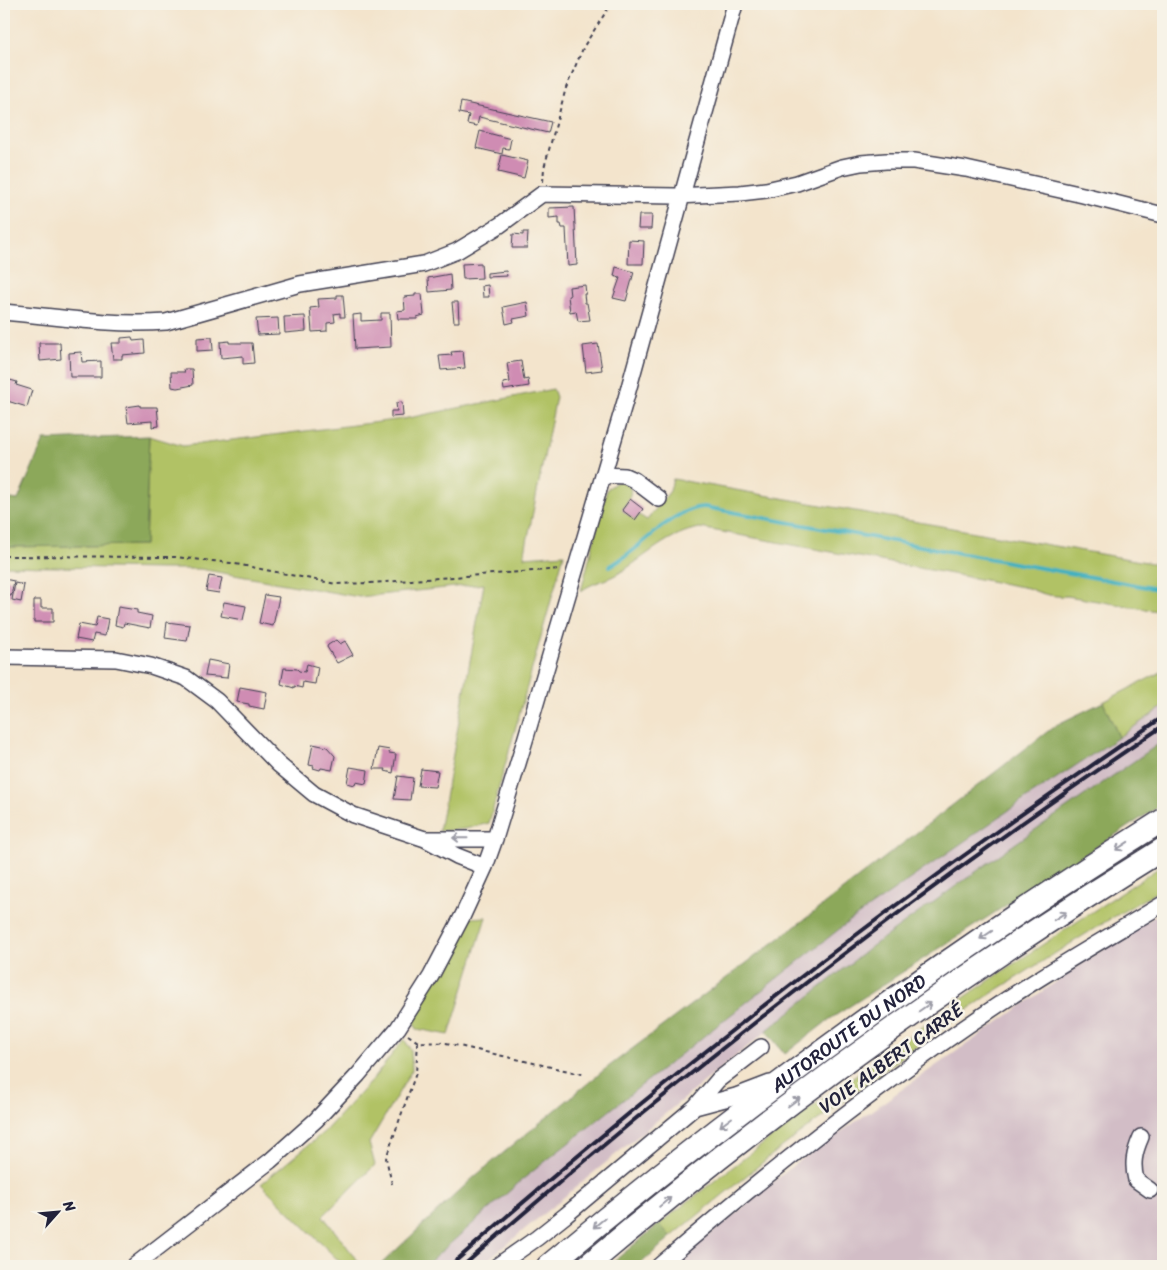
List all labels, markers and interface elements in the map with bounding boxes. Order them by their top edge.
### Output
one-way arrow [452,833,468,843]
one-way arrow [1115,841,1129,851]
one-way arrow [1052,910,1066,920]
one-way arrow [979,930,993,940]
street label: AUTOROUTE DU NORD [762,964,933,1102]
street label: VOIE ALBERT CARRÉ [811,993,972,1122]
one-way arrow [918,1002,932,1012]
one-way arrow [787,1097,800,1108]
one-way arrow [719,1117,733,1127]
north arrow [32,1188,82,1238]
text: N [55,1195,83,1217]
one-way arrow [658,1196,671,1207]
one-way arrow [593,1218,606,1229]

